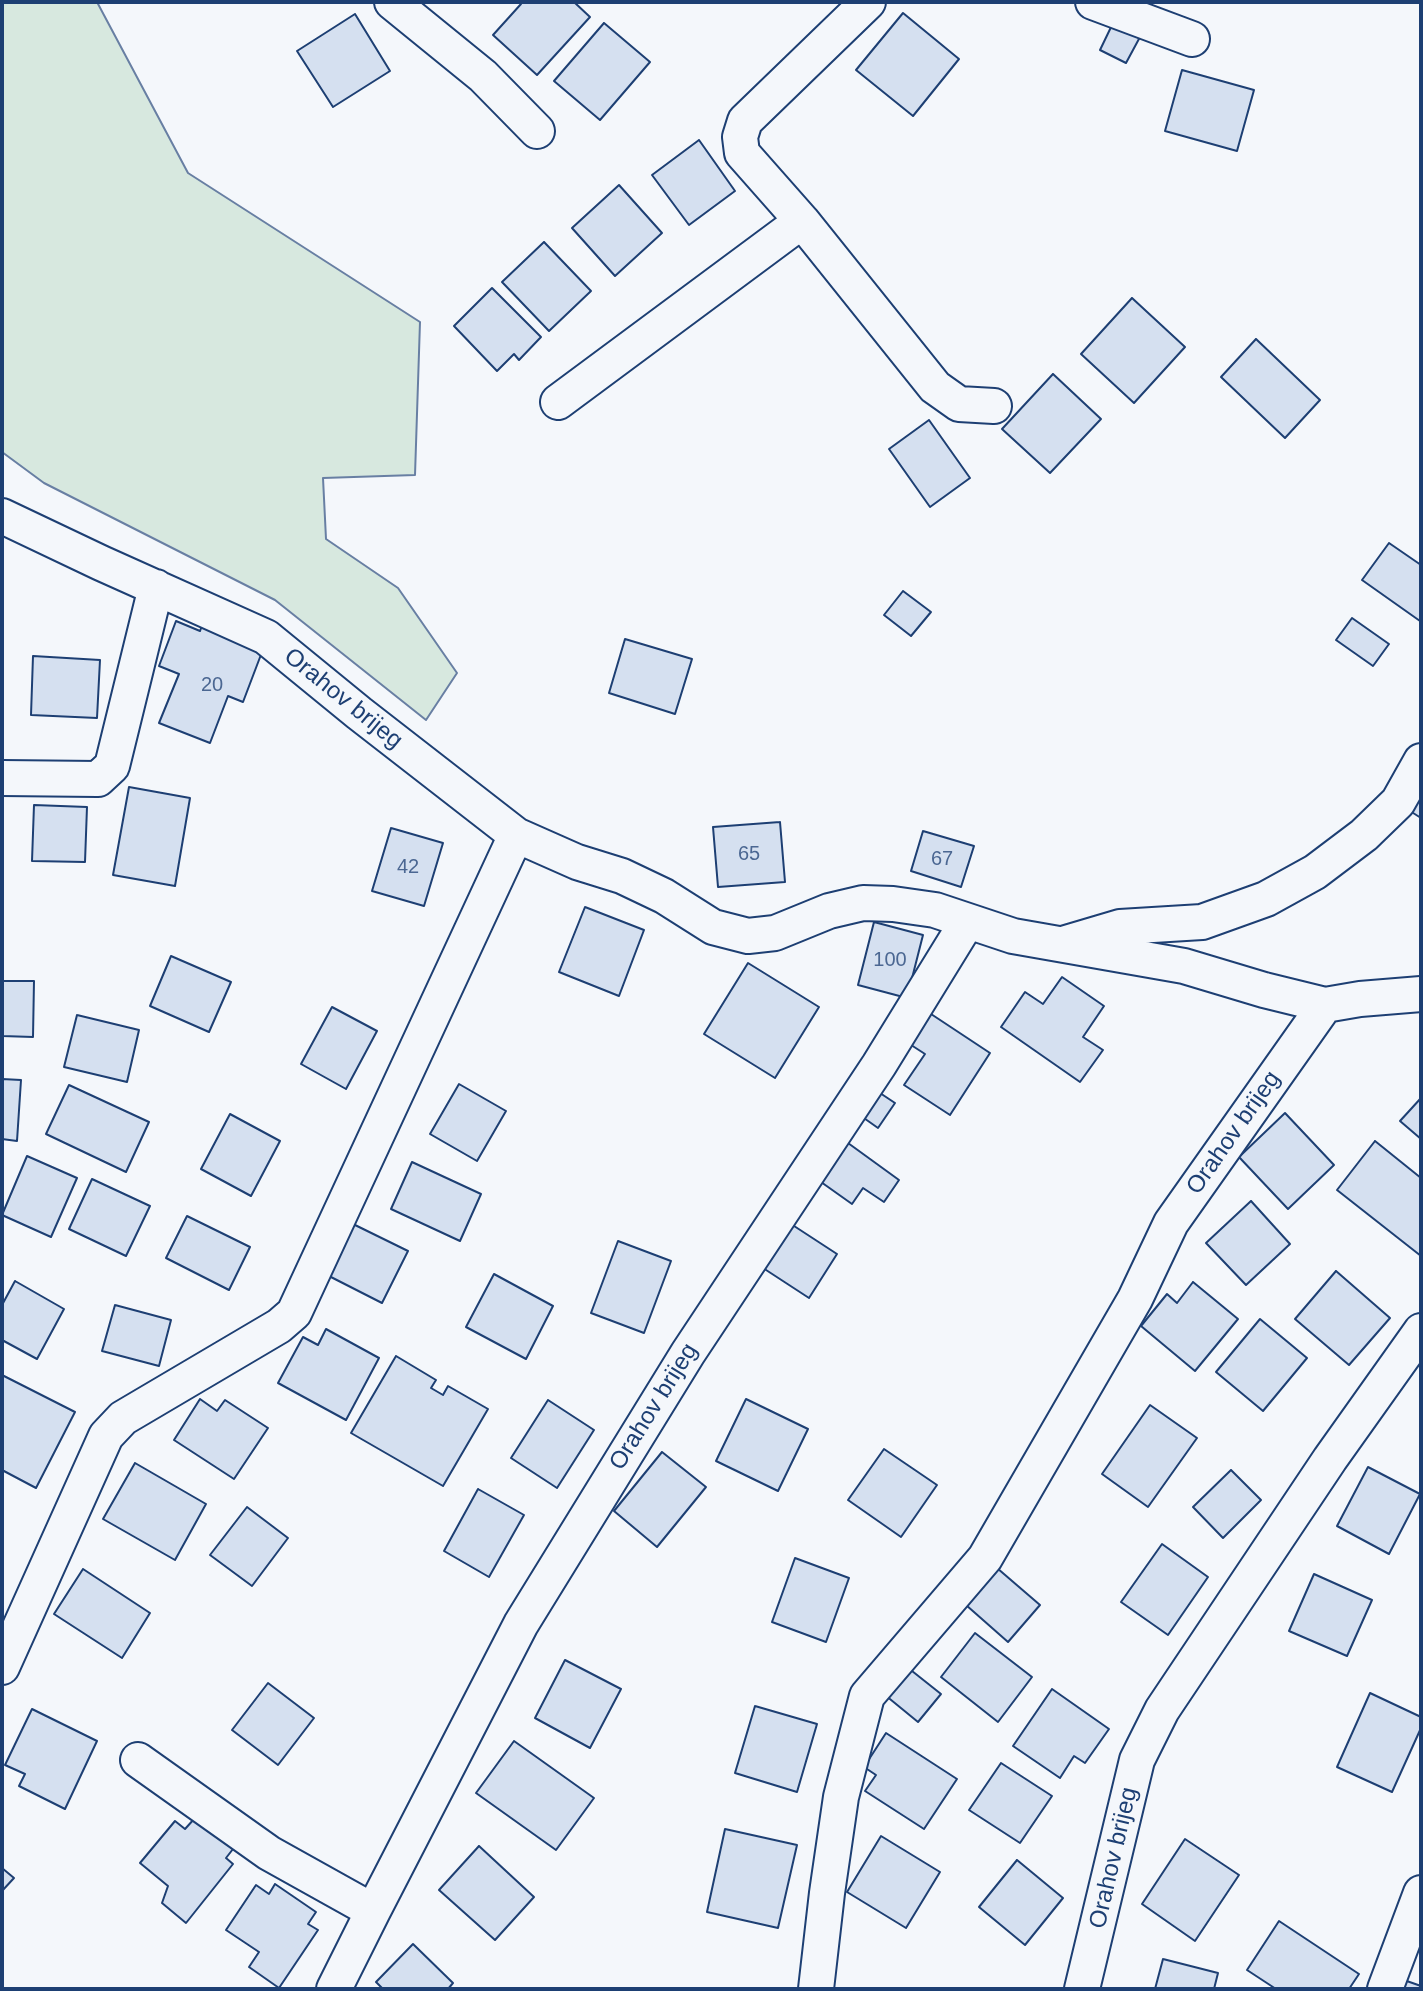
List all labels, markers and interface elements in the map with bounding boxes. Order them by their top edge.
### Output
street label: Orahov brijeg [278,642,408,756]
house number: 20 [201,673,223,697]
house number: 65 [738,842,760,866]
house number: 67 [931,847,953,871]
house number: 42 [397,855,419,879]
house number: 100 [873,948,907,972]
street label: Orahov brijeg [1181,1066,1287,1200]
street label: Orahov brijeg [604,1338,704,1476]
street label: Orahov brijeg [1084,1785,1144,1931]

